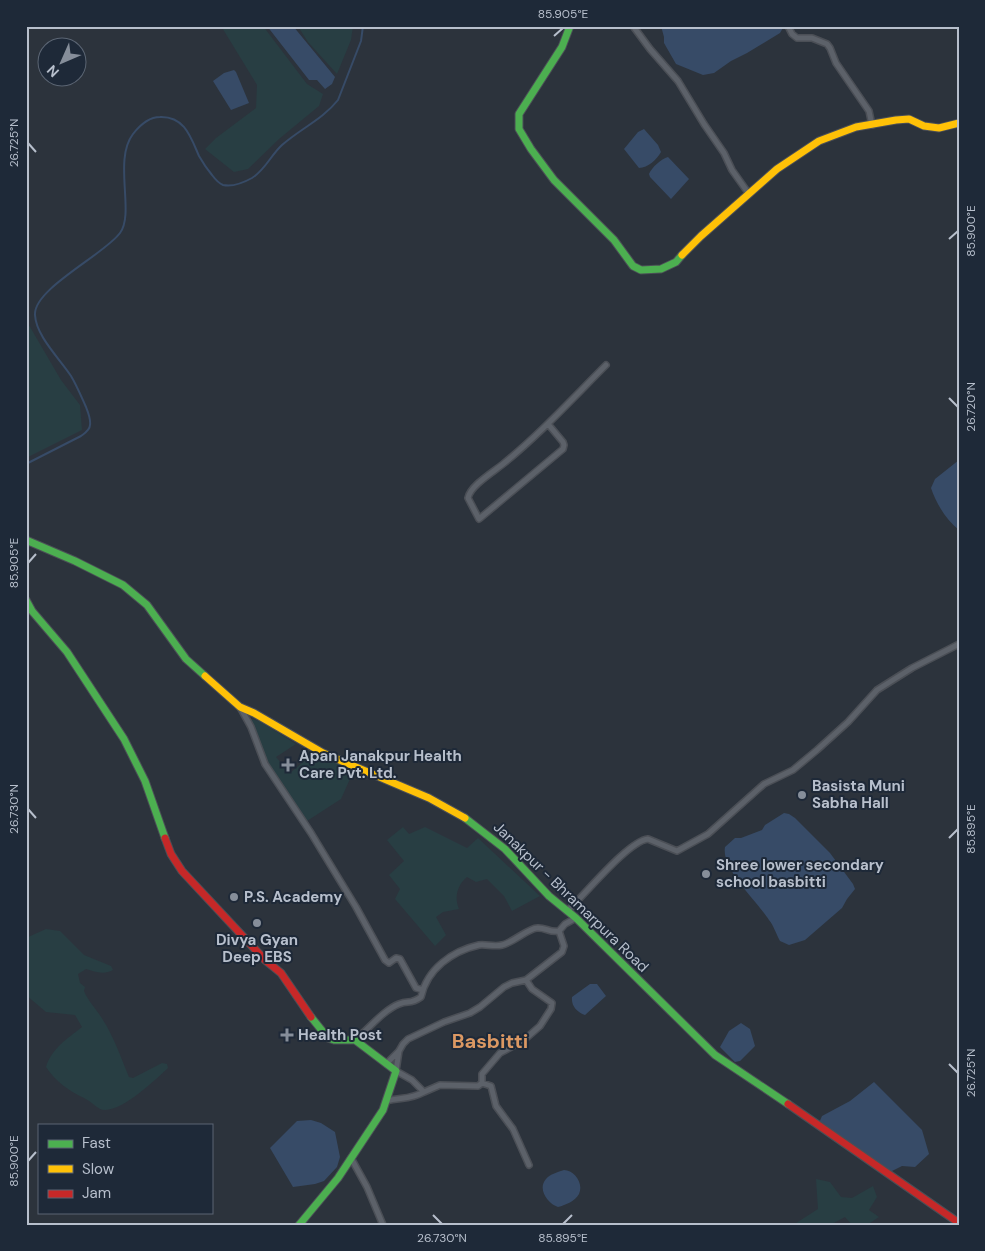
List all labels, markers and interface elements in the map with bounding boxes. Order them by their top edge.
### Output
text: 85.905°E [538,6,589,22]
north arrow [38,38,88,88]
text: N [43,61,63,81]
text: 26.725°N [6,119,22,167]
text: 85.900°E [963,205,979,257]
text: 26.720°N [963,382,979,432]
text: 85.905°E [6,537,22,588]
place label: Apan Janakpur Health Care Pvt. Ltd. [299,746,462,783]
marker: Apan Janakpur Health Care Pvt. Ltd. [281,758,295,772]
place label: Basista Muni Sabha Hall [812,776,905,813]
text: 26.730°N [6,784,22,834]
marker: Basista Muni Sabha Hall [796,789,808,801]
text: 85.895°E [963,804,979,854]
street label: Janakpur - Bhramarpura Road [489,817,653,977]
place label: Shree lower secondary school basbitti [716,855,884,892]
marker: Shree lower secondary school basbitti [700,868,712,880]
place label: P.S. Academy [244,887,342,907]
marker: P.S. Academy [228,891,240,903]
marker: Divya Gyan Deep EBS [251,917,263,929]
place label: Divya Gyan Deep EBS [216,930,298,967]
place label: Health Post [298,1025,382,1045]
marker: Health Post [280,1028,294,1042]
district label: Basbitti [452,1028,528,1054]
text: 26.725°N [963,1049,979,1097]
legend [38,1124,212,1214]
text: Fast [82,1133,111,1153]
text: 85.900°E [6,1135,22,1187]
text: Slow [82,1159,115,1179]
text: Jam [82,1183,111,1203]
text: 26.730°N [417,1230,467,1246]
text: 85.895°E [538,1230,588,1246]

